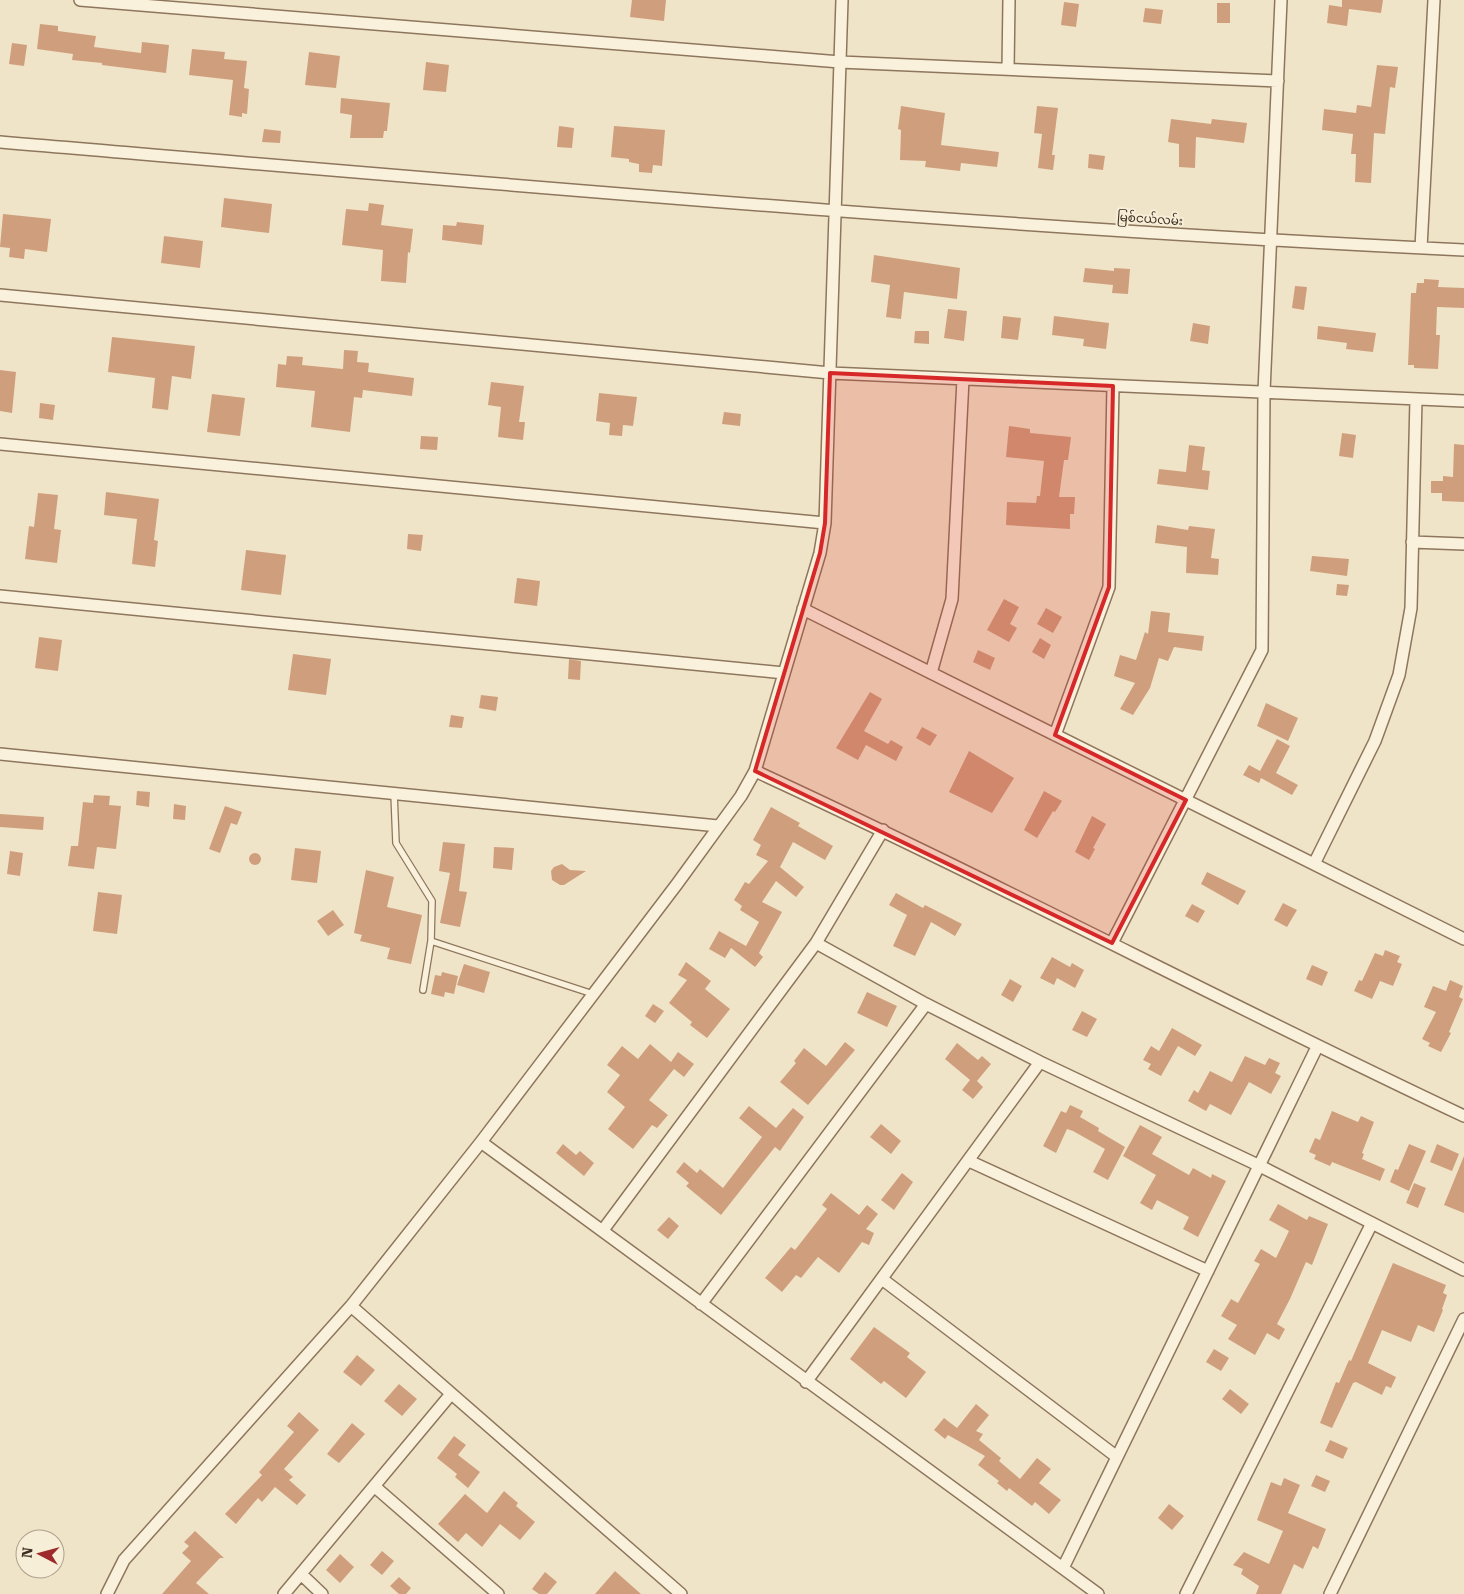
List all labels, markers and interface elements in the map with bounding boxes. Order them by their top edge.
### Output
street label: မြစ်ငယ်လမ်း [1116,208,1184,231]
north arrow [15,1529,65,1579]
text: N [19,1546,36,1559]

